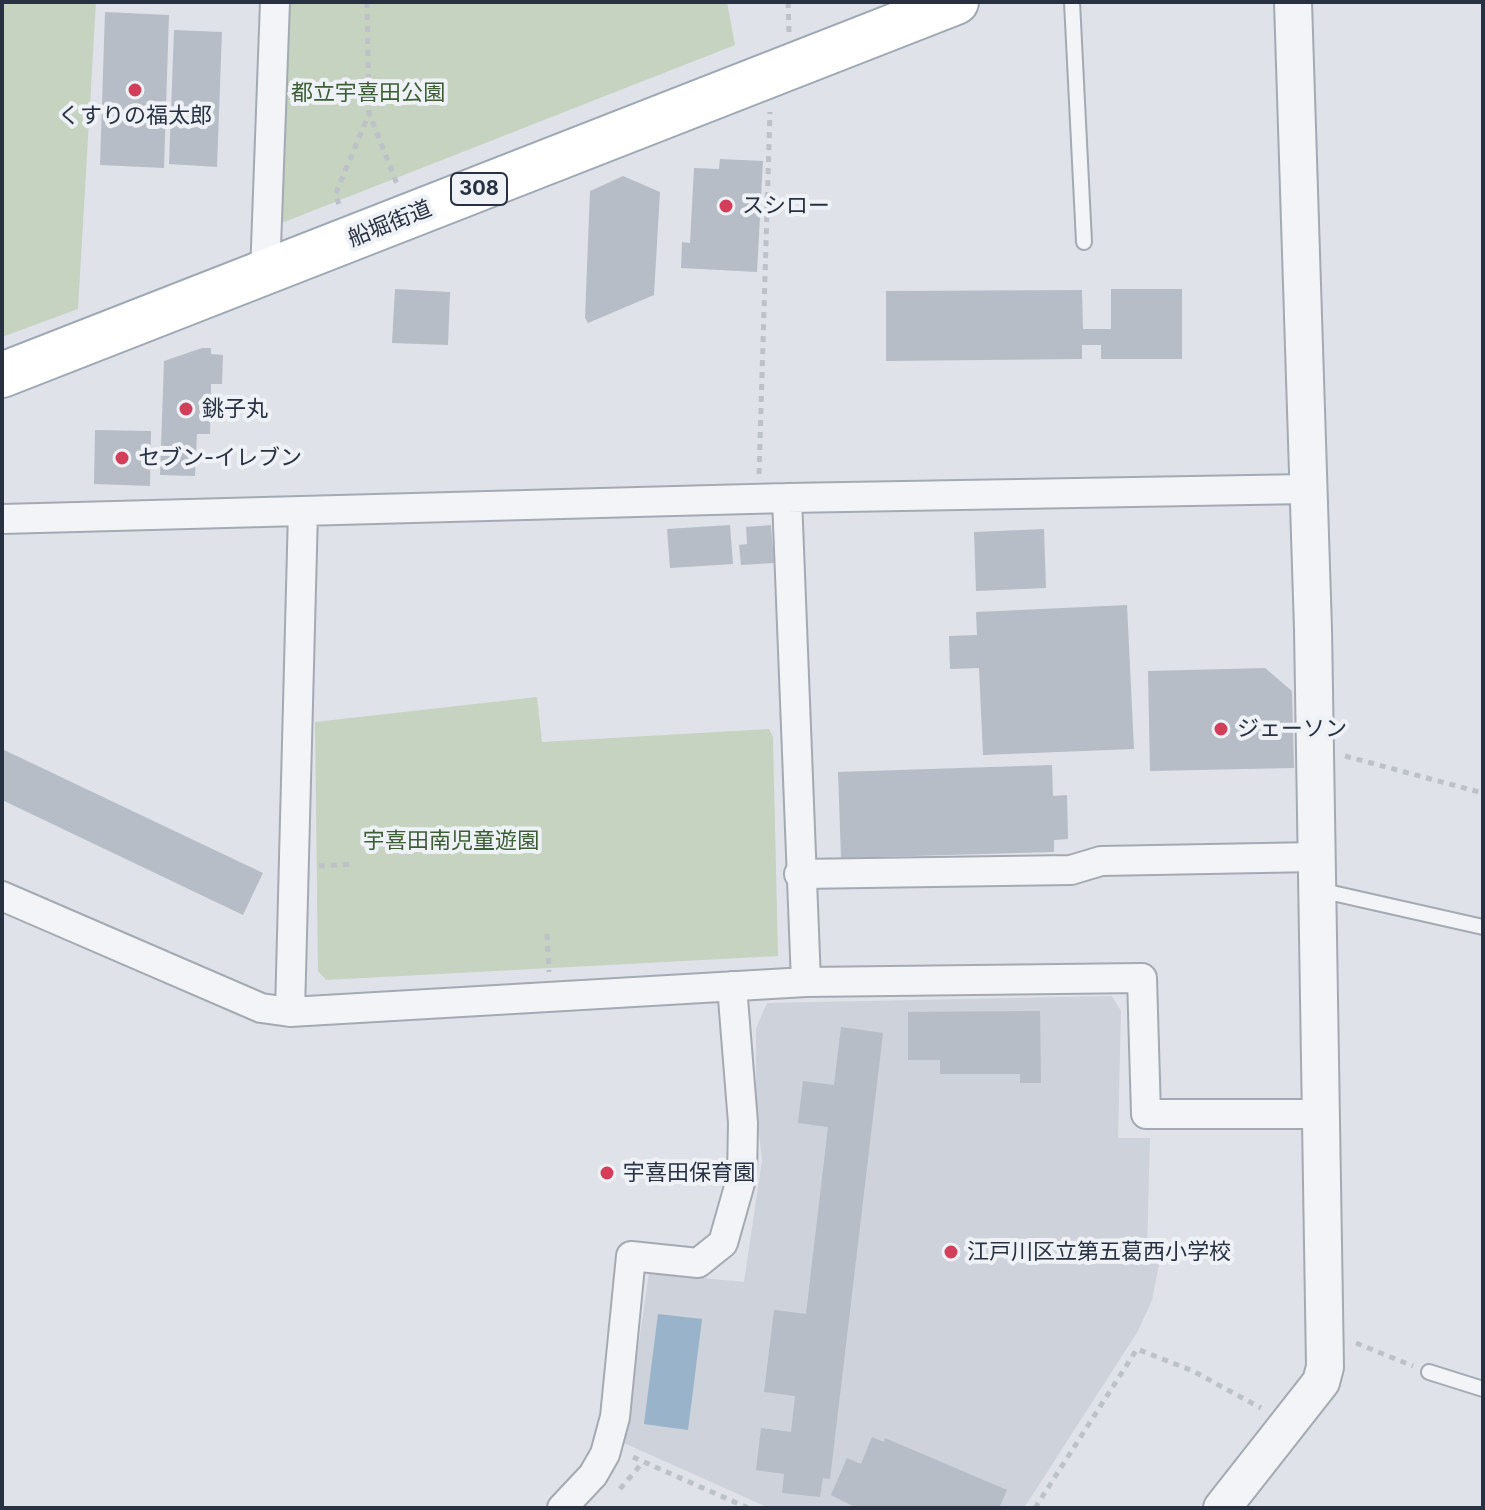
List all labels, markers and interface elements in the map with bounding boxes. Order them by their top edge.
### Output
park label: 都立宇喜田公園 [291,80,445,106]
marker: くすりの福太郎 [126,81,144,99]
place label: くすりの福太郎 [58,103,212,129]
road number: 308 [451,173,507,205]
place label: スシロー [742,193,830,219]
street label: 船堀街道 [344,195,436,253]
marker: スシロー [717,197,735,215]
place label: 銚子丸 [202,396,268,422]
marker: 銚子丸 [177,400,195,418]
place label: セブン-イレブン [138,445,302,471]
marker: セブン-イレブン [113,449,131,467]
place label: ジェーソン [1237,716,1347,742]
marker: ジェーソン [1212,720,1230,738]
park label: 宇喜田南児童遊園 [363,828,539,854]
place label: 宇喜田保育園 [623,1160,755,1186]
marker: 宇喜田保育園 [598,1164,616,1182]
place label: 江戸川区立第五葛西小学校 [967,1239,1231,1265]
marker: 江戸川区立第五葛西小学校 [942,1243,960,1261]

